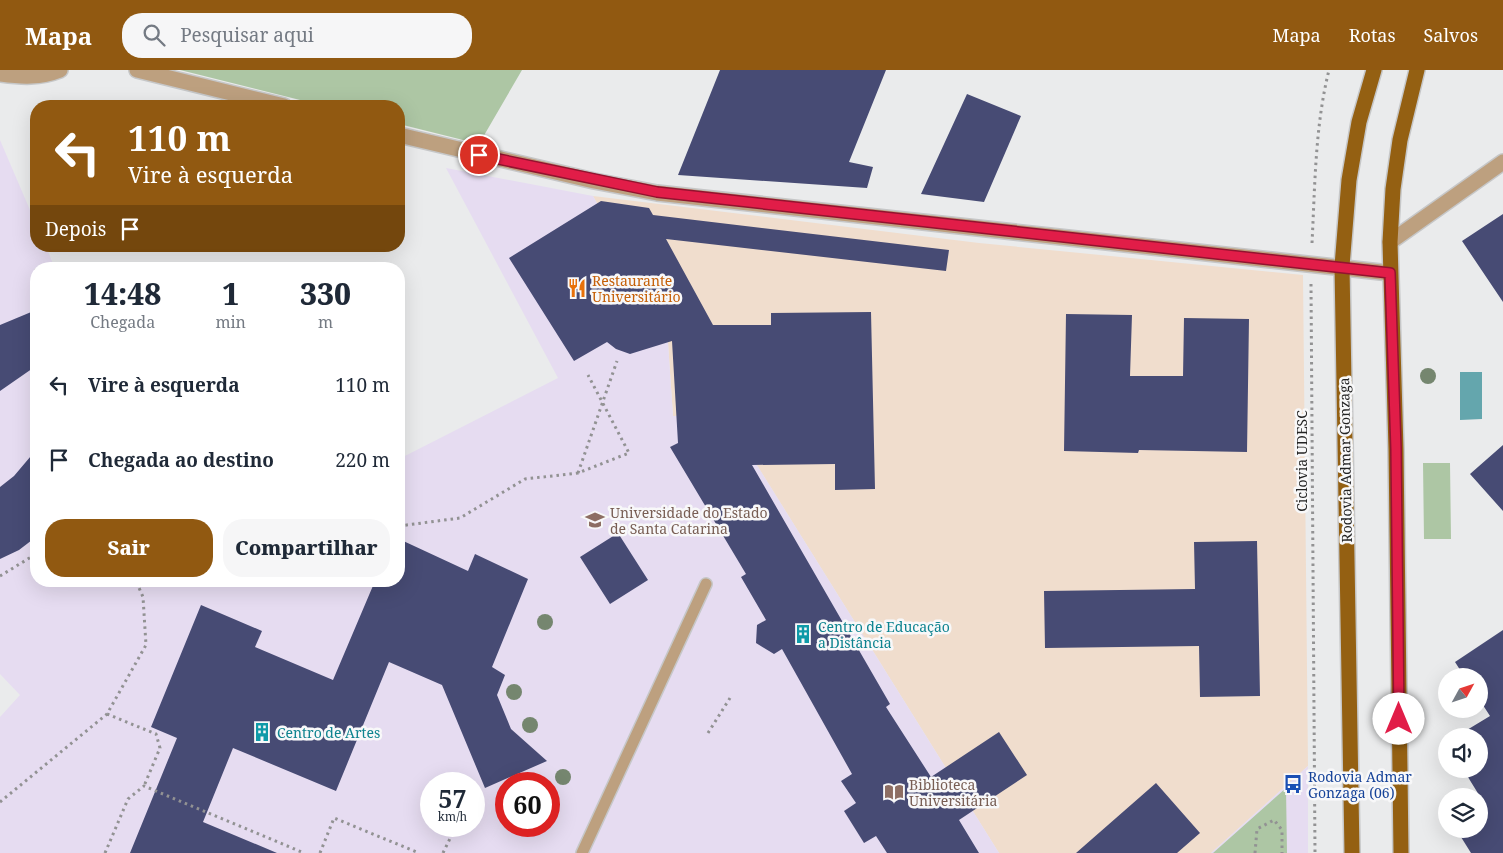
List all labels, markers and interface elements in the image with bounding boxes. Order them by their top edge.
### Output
search box [122,13,472,58]
text: Mapa [25,19,92,52]
icon: search [140,21,168,49]
text: Pesquisar aqui [180,22,314,48]
text: Mapa [1273,23,1321,47]
text: Rotas [1349,23,1396,47]
text: Salvos [1424,23,1478,47]
text: 110 m [128,114,231,161]
icon: left [45,120,110,185]
pin [458,134,500,176]
icon: arrive [465,141,493,169]
text: Vire à esquerda [128,159,293,189]
icon: arrive [116,215,144,243]
text: Depois [45,216,106,242]
place label: Restaurante Universitário [592,271,681,306]
text: 14:48 [84,273,161,314]
text: 1 [222,273,239,314]
text: 330 [300,273,351,314]
restaurant icon: Restaurante Universitário [566,277,588,299]
text: Chegada [90,311,155,333]
text: min [215,311,246,333]
text: m [318,311,333,333]
icon: left [45,371,73,399]
text: Vire à esquerda [88,372,240,398]
text: 110 m [335,372,390,398]
street label: Rodovia Admar Gonzaga [1334,377,1356,543]
street label: Ciclovia UDESC [1292,410,1311,512]
icon: arrive [45,446,73,474]
text: Chegada ao destino [88,447,274,473]
text: 220 m [335,447,390,473]
place label: Universidade do Estado de Santa Catarina [610,503,768,538]
school or university icon: Universidade do Estado de Santa Catarina [584,509,606,531]
button: Sair [45,519,213,577]
button: Compartilhar [223,519,390,577]
place label: Centro de Educação a Distância [818,617,950,652]
building icon: Centro de Educação a Distância [792,623,814,645]
north arrow [1438,668,1488,718]
map controls [1438,668,1488,838]
position arrow [1372,692,1424,744]
building icon: Centro de Artes [251,721,273,743]
place label: Centro de Artes [277,723,380,742]
button: sound [1438,728,1488,778]
place label: Rodovia Admar Gonzaga (06) [1308,767,1412,802]
speed limit sign: 60 [495,772,560,837]
bus stop icon: Rodovia Admar Gonzaga (06) [1282,773,1304,795]
place label: Biblioteca Universitária [909,775,997,810]
text: 57 [438,781,467,815]
library icon: Biblioteca Universitária [883,781,905,803]
button: layers [1438,788,1488,838]
text: km/h [438,808,467,825]

